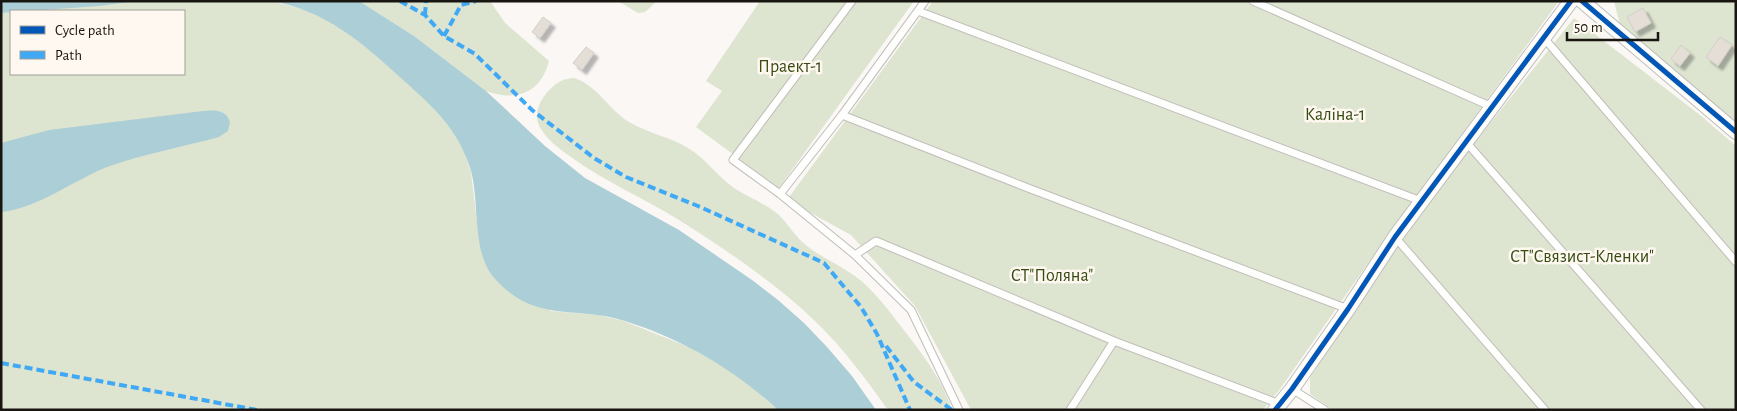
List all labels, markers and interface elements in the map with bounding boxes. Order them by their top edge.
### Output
legend [10,10,185,75]
scale bar [1567,10,1658,42]
text: 50 m [1574,20,1603,35]
text: Cycle path [55,23,115,38]
text: Path [55,48,82,63]
park label: Праект-1 [758,58,822,76]
park label: Каліна-1 [1305,106,1365,124]
park label: СТ"Связист-Кленки" [1510,248,1654,266]
park label: СТ"Поляна" [1011,267,1093,285]

